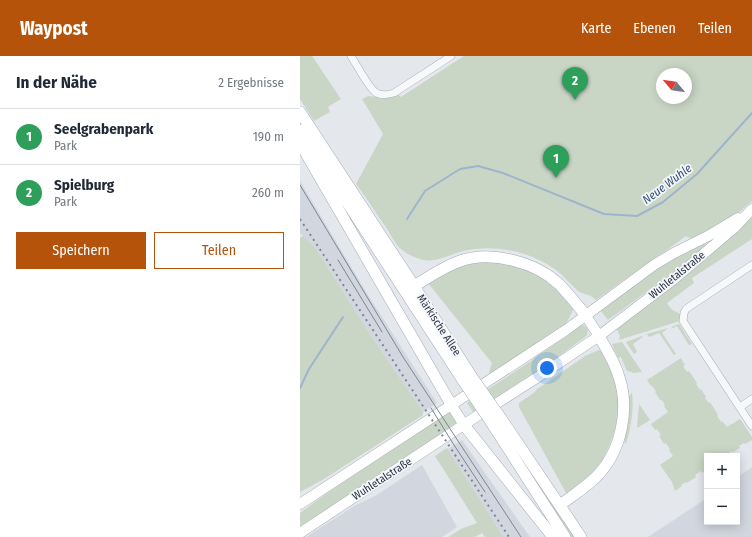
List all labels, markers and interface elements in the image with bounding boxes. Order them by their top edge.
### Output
text: Waypost [20,17,88,40]
text: Karte [581,20,611,37]
text: Ebenen [633,20,676,37]
text: Teilen [698,20,732,37]
pin: 2 [562,67,588,100]
north arrow [656,68,692,104]
text: In der Nähe [16,72,97,93]
text: 2 Ergebnisse [218,75,284,90]
text: Seelgrabenpark [54,120,153,138]
text: 1 [26,129,32,144]
text: 190 m [253,129,284,144]
text: Park [54,138,77,153]
pin: 1 [543,145,569,178]
water label: Neue Wuhle [640,161,694,207]
text: Spielburg [54,176,114,194]
text: 2 [26,185,32,200]
text: 260 m [252,185,284,200]
text: Park [54,194,77,209]
button: Speichern [16,232,146,269]
button: Teilen [154,232,284,269]
street label: Wuhletalstraße [646,248,708,302]
street label: Märkische Allee [414,292,464,358]
your location [537,358,557,378]
map controls [704,453,740,525]
button: + [704,453,740,489]
street label: Wuhletalstraße [350,455,414,503]
button: − [704,489,740,525]

